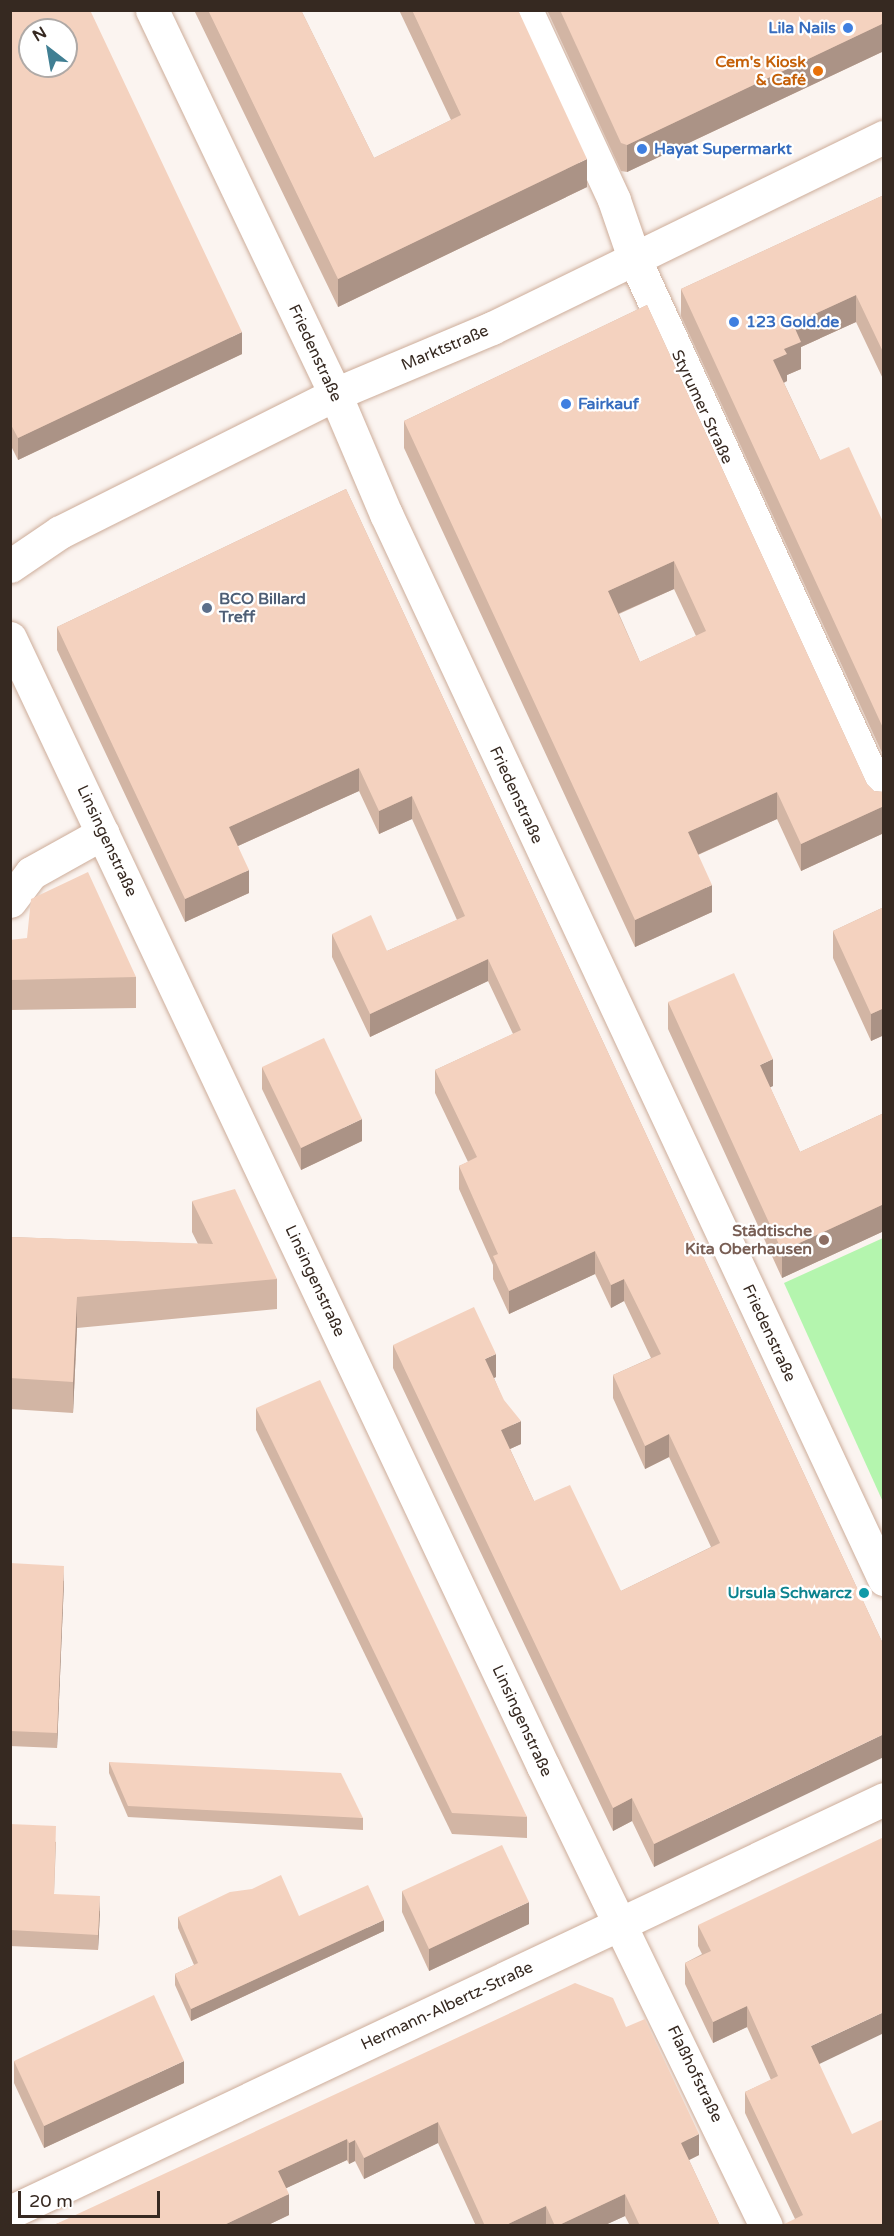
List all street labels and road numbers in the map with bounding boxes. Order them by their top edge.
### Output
street label: Friedenstraße [284,301,346,405]
street label: Marktstraße [398,321,492,375]
street label: Styrumer Straße [667,347,737,467]
street label: Friedenstraße [485,743,547,847]
street label: Linsingenstraße [73,782,141,900]
street label: Linsingenstraße [281,1222,349,1340]
street label: Friedenstraße [738,1281,800,1385]
street label: Linsingenstraße [488,1662,556,1780]
street label: Hermann-Albertz-Straße [358,1958,536,2054]
street label: Flaßhofstraße [663,2022,727,2126]

